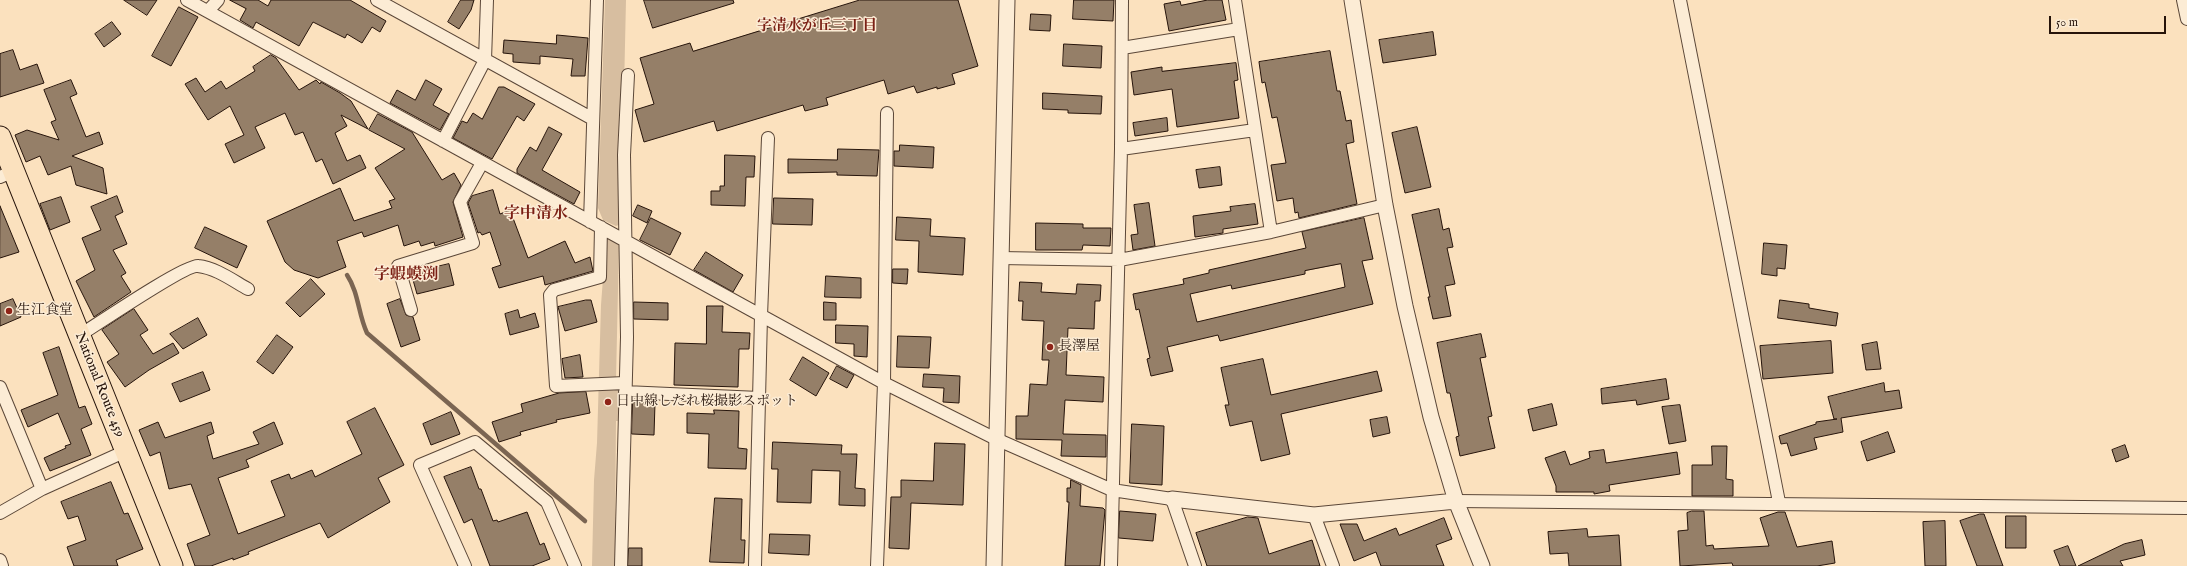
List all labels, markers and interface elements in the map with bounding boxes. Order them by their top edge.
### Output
scale bar [2051,8,2168,34]
text: 50 m [2056,15,2078,30]
district label: 字清水が丘三丁目 [757,18,877,36]
district label: 字中清水 [504,205,568,225]
district label: 字蝦蟆渕 [374,266,438,286]
place label: 生江食堂 [17,303,73,319]
marker: 生江食堂 [4,306,14,316]
street label: National Route 459 [70,330,128,440]
place label: 長澤屋 [1058,339,1100,355]
marker: 長澤屋 [1045,342,1055,352]
place label: 日中線しだれ桜撮影スポット [616,394,798,410]
marker: 日中線しだれ桜撮影スポット [603,397,613,407]

